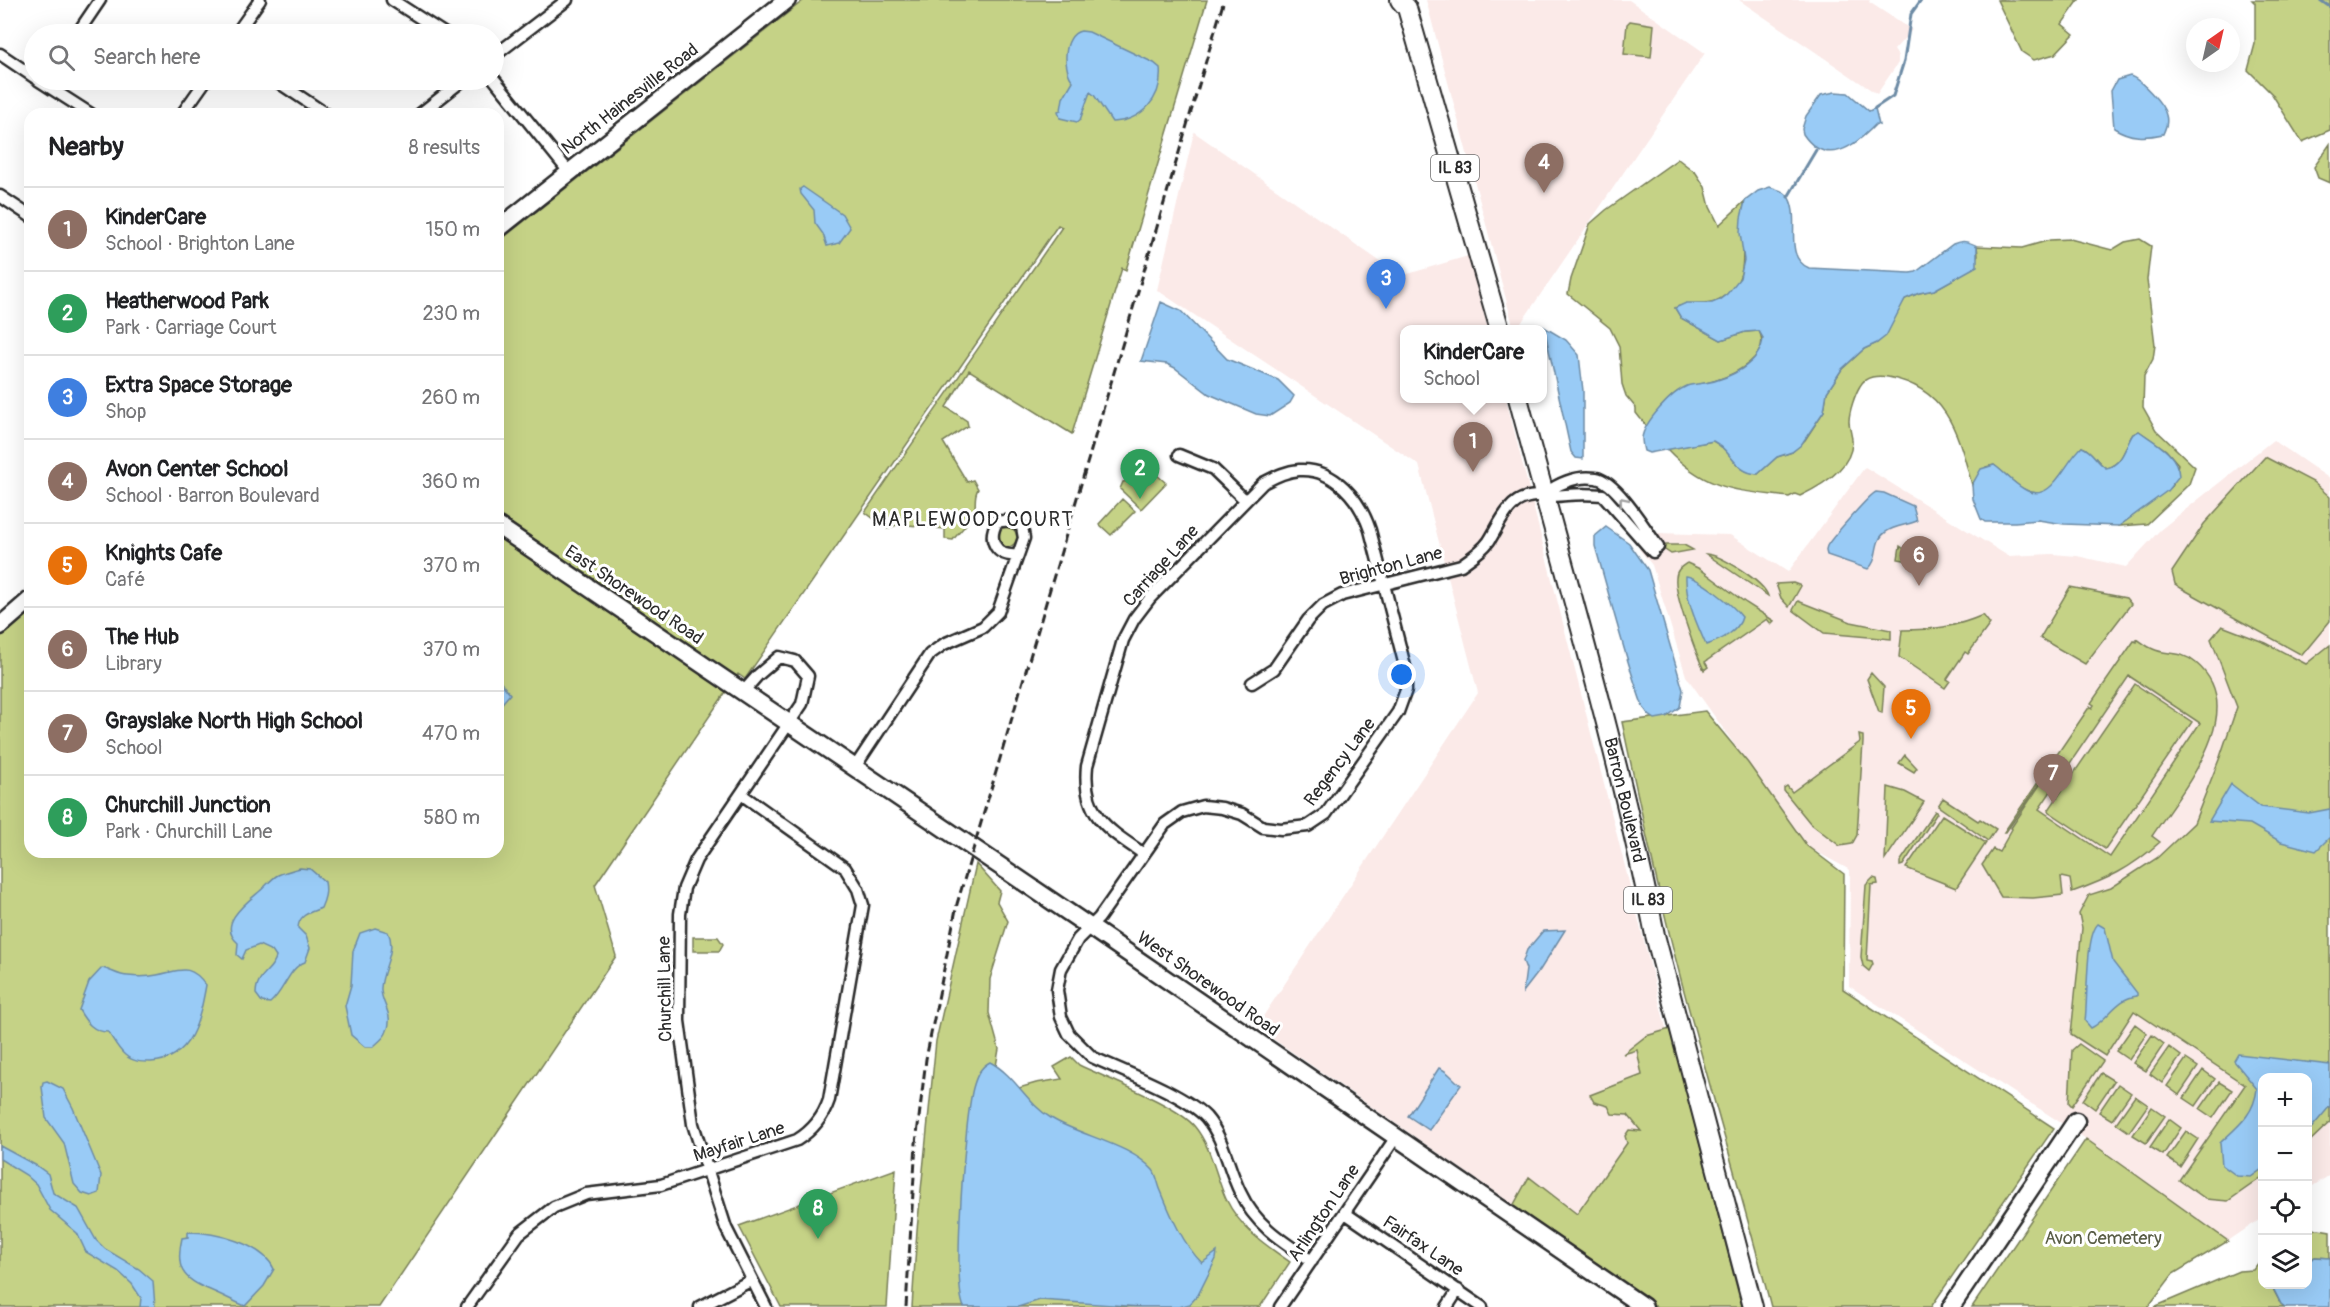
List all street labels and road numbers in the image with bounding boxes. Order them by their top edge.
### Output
street label: North Hainesville Road [557,38,703,160]
road number: IL 83 [1431,155,1479,181]
street label: Carriage Lane [1118,520,1204,612]
street label: East Shorewood Road [560,540,708,650]
street label: Brighton Lane [1337,541,1445,591]
street label: Regency Lane [1299,713,1381,811]
street label: Barron Boulevard [1599,735,1651,865]
road number: IL 83 [1624,887,1672,913]
street label: West Shorewood Road [1132,926,1284,1042]
street label: Churchill Lane [653,936,677,1042]
street label: Mayfair Lane [690,1116,788,1168]
street label: Arlington Lane [1283,1160,1365,1266]
street label: Fairfax Lane [1378,1211,1468,1282]

